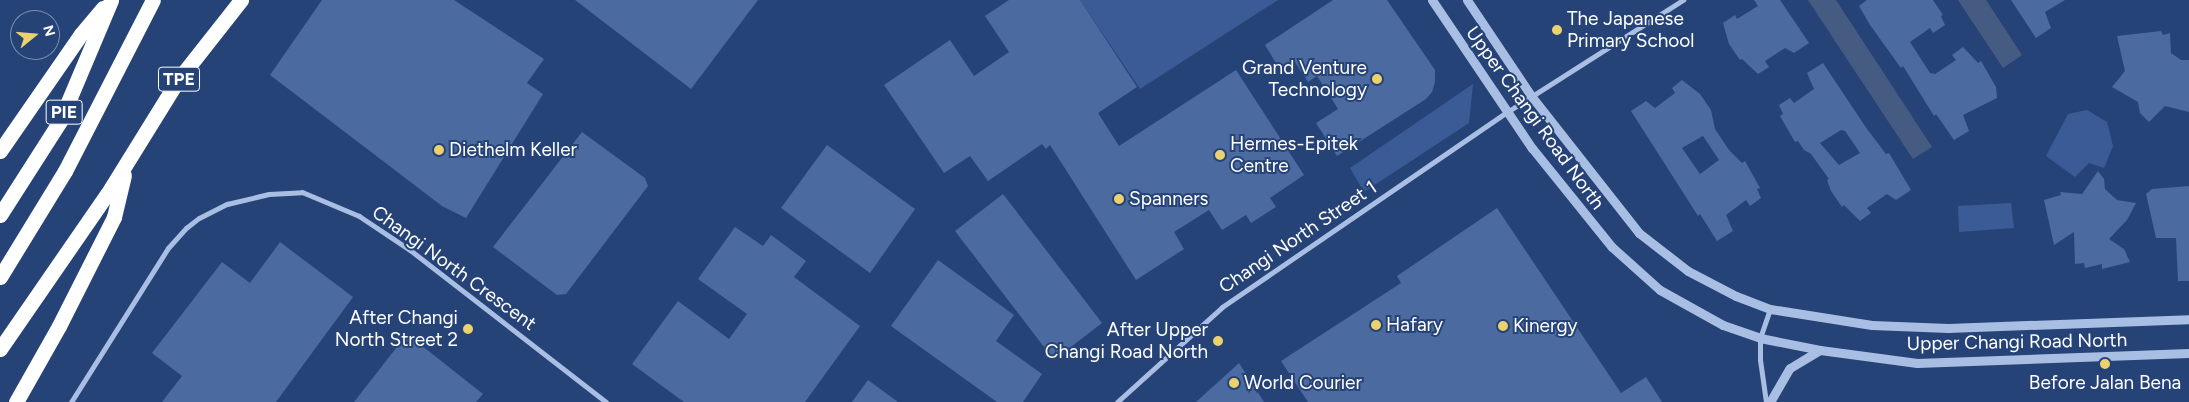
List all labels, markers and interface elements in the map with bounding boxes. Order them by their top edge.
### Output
place label: The Japanese Primary School [1567,8,1694,52]
north arrow [10,10,60,60]
street label: Upper Changi Road North [1461,22,1609,214]
text: N [39,23,59,38]
marker: The Japanese Primary School [1551,24,1563,36]
place label: Grand Venture Technology [1242,57,1367,101]
road number: TPE [158,64,200,95]
marker: Grand Venture Technology [1371,73,1383,85]
road number: PIE [45,96,83,128]
place label: Hermes-Epitek Centre [1230,133,1358,177]
place label: Diethelm Keller [449,139,577,161]
marker: Diethelm Keller [433,144,445,156]
marker: Hermes-Epitek Centre [1214,149,1226,161]
street label: Changi North Street 1 [1215,176,1381,298]
place label: Spanners [1129,188,1208,210]
marker: Spanners [1113,193,1125,205]
street label: Changi North Crescent [368,201,540,335]
place label: After Changi North Street 2 [335,307,458,351]
place label: Hafary [1386,314,1443,336]
place label: Kinergy [1513,315,1578,337]
place label: After Upper Changi Road North [1045,319,1208,363]
marker: Hafary [1370,319,1382,331]
marker: Kinergy [1497,320,1509,332]
marker: After Changi North Street 2 [462,323,474,335]
street label: Upper Changi Road North [1907,329,2127,355]
marker: After Upper Changi Road North [1212,335,1224,347]
marker: Before Jalan Bena [2099,358,2111,370]
place label: World Courier [1244,372,1362,394]
place label: Before Jalan Bena [2029,372,2181,394]
marker: World Courier [1228,377,1240,389]

